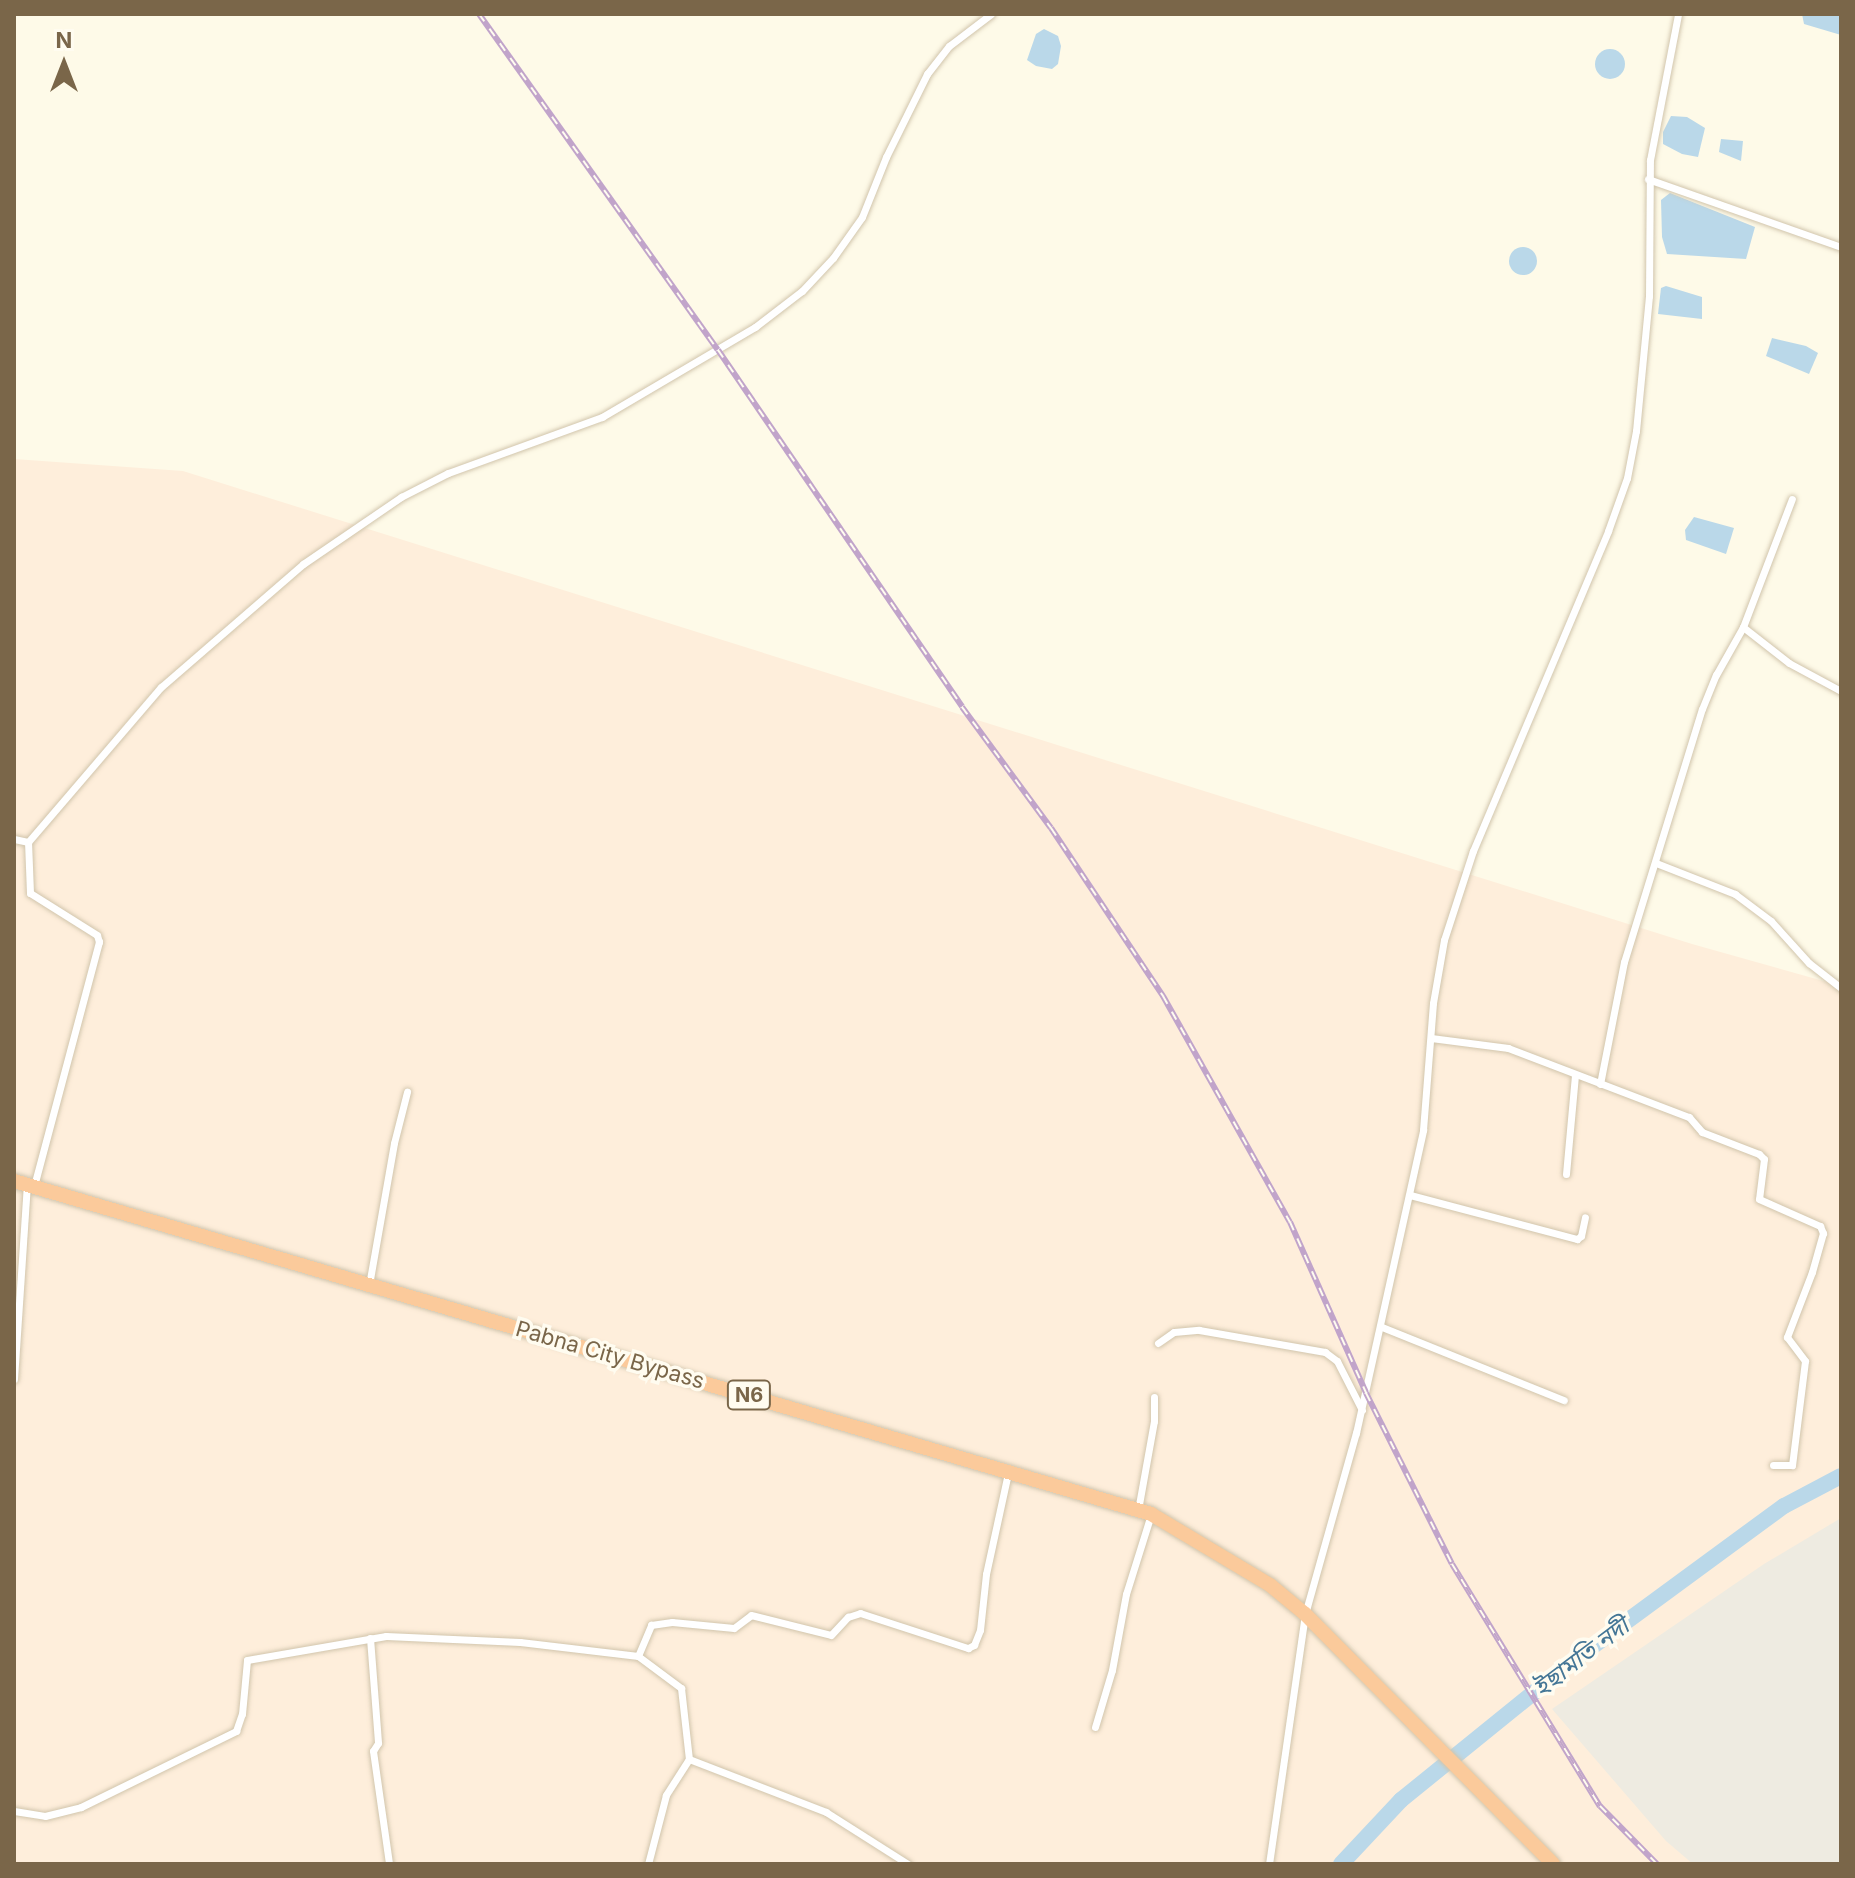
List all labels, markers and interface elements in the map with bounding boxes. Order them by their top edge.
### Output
north arrow [24,24,104,104]
text: N [56,27,72,53]
street label: Pabna City Bypass [513,1315,707,1395]
road number: N6 [725,1379,773,1411]
water label: ইছামতি নদী [1527,1612,1635,1702]

